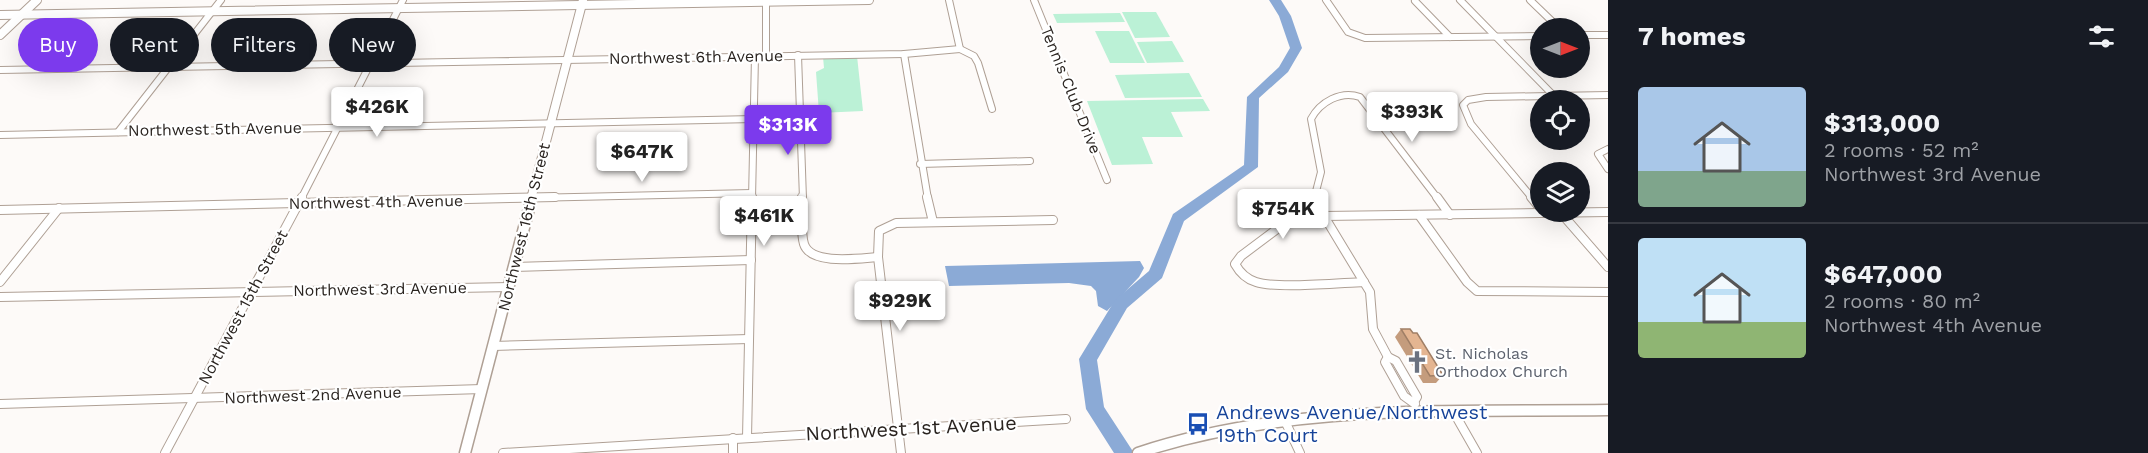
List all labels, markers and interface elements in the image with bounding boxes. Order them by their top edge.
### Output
chip: Buy [18,18,98,72]
chip: Rent [110,18,199,72]
chip: Filters [211,18,317,72]
chip: New [329,18,416,72]
north arrow [1530,18,1590,78]
map controls [1530,18,1590,222]
icon: filters [2085,20,2118,53]
text: 7 homes [1638,21,1746,51]
street label: Tennis Club Drive [1037,23,1105,157]
street label: Northwest 6th Avenue [609,46,783,68]
pin: $426K [335,87,419,138]
button: locate [1530,90,1590,150]
pin: $393K [1370,92,1454,143]
text: $426K [345,94,409,118]
text: $393K [1381,99,1443,123]
pin: $313K [746,105,830,156]
text: $313,000 [1824,108,1940,138]
icon: home [1686,111,1758,183]
text: $313K [758,112,818,136]
street label: Northwest 5th Avenue [128,118,302,140]
pin: $647K [600,132,684,183]
text: 2 rooms · 52 m² [1824,138,1979,162]
text: $647K [610,139,674,163]
street label: Northwest 16th Street [494,141,554,313]
button: layers [1530,162,1590,222]
text: Northwest 3rd Avenue [1824,162,2041,186]
pin: $754K [1241,189,1325,240]
street label: Northwest 4th Avenue [289,191,463,213]
pin: $461K [722,196,806,247]
text: $754K [1251,196,1315,220]
text: $461K [734,203,794,227]
street label: Northwest 15th Street [194,226,292,387]
text: $647,000 [1824,259,1942,289]
icon: home [1686,262,1758,334]
street label: Northwest 3rd Avenue [293,278,467,300]
pin: $929K [858,281,942,332]
text: $929K [868,288,932,312]
text: 2 rooms · 80 m² [1824,289,1980,313]
text: Northwest 4th Avenue [1824,313,2042,337]
place label: St. Nicholas Orthodox Church [1435,344,1568,381]
church icon: St. Nicholas Orthodox Church [1404,349,1430,375]
street label: Northwest 2nd Avenue [224,382,402,408]
place label: Andrews Avenue/Northwest 19th Court [1216,400,1488,447]
street label: Northwest 1st Avenue [805,410,1017,446]
bus stop icon: Andrews Avenue/Northwest 19th Court [1185,411,1211,437]

